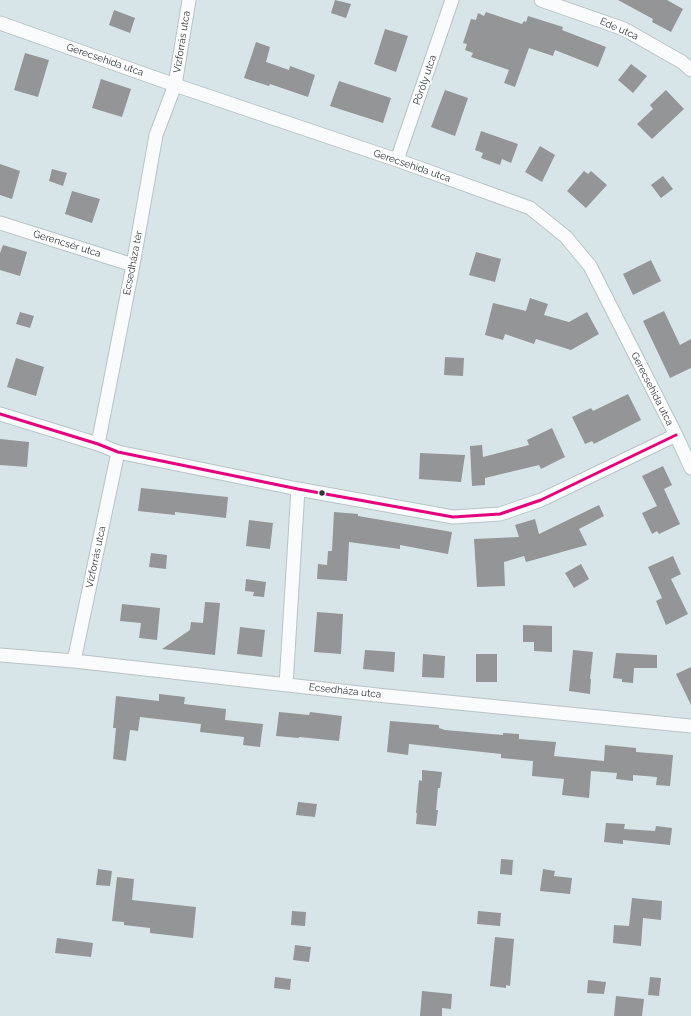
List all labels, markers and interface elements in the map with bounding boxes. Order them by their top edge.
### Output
street label: Vízforrás utca [171,10,193,74]
street label: Ede utca [598,15,640,43]
street label: Gerecsehida utca [65,41,145,79]
street label: Pöröly utca [411,53,439,107]
street label: Gerecsehida utca [372,147,452,185]
street label: Gerencsér utca [32,228,102,260]
street label: Ecsedháza tér [121,230,145,296]
street label: Gerecsehida utca [628,350,676,428]
unlabelled marker [317,488,327,498]
street label: Vízforrás utca [84,525,108,589]
street label: Ecsedháza utca [308,681,382,701]

